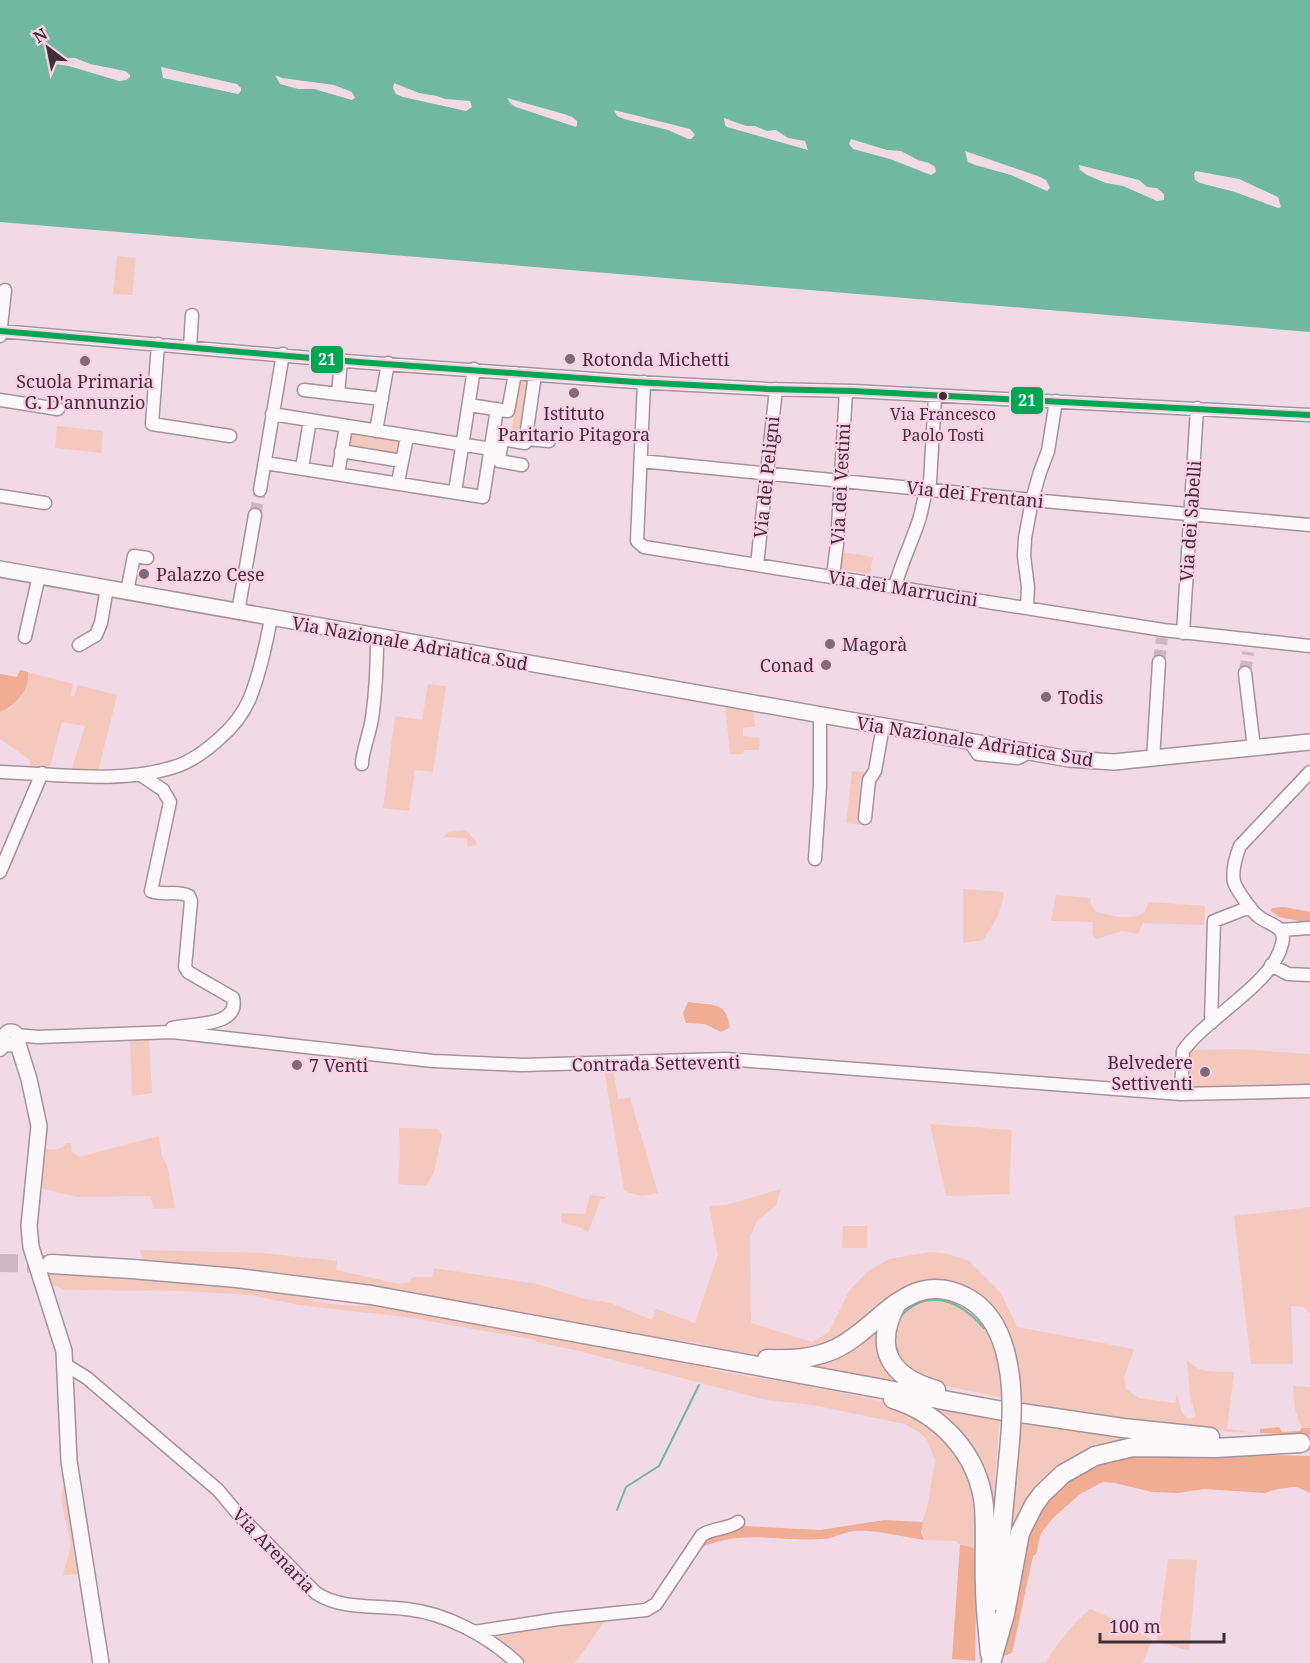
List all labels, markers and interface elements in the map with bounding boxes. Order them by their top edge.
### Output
north arrow [18,18,78,78]
text: N [29,22,52,48]
line badge: 21 [310,345,344,374]
place label: Rotonda Michetti [582,347,730,371]
text: 21 [318,348,336,370]
marker: Rotonda Michetti [563,352,577,366]
marker: Scuola Primaria G. D'annunzio [78,354,92,368]
place label: Scuola Primaria G. D'annunzio [16,369,154,414]
marker: Istituto Paritario Pitagora [567,386,581,400]
line badge: 21 [1010,386,1044,415]
text: 21 [1018,389,1036,411]
marker: Via Francesco Paolo Tosti [937,390,949,402]
place label: Istituto Paritario Pitagora [498,401,650,446]
place label: Via Francesco Paolo Tosti [890,403,996,446]
street label: Via dei Peligni [748,414,784,539]
street label: Via dei Vestini [825,422,855,546]
street label: Via dei Sabelli [1174,459,1206,582]
street label: Via dei Frentani [905,475,1045,513]
place label: Palazzo Cese [156,562,265,586]
street label: Via dei Marrucini [826,564,980,612]
marker: Palazzo Cese [137,567,151,581]
street label: Via Nazionale Adriatica Sud [290,610,530,676]
place label: Magorà [842,632,907,656]
marker: Magorà [823,637,837,651]
place label: Conad [760,653,814,677]
marker: Conad [819,658,833,672]
place label: Todis [1058,685,1103,709]
marker: Todis [1039,690,1053,704]
street label: Via Nazionale Adriatica Sud [855,710,1095,772]
street label: Contrada Setteventi [571,1050,741,1076]
place label: Belvedere Settiventi [1107,1050,1193,1095]
place label: 7 Venti [309,1053,368,1077]
marker: 7 Venti [290,1058,304,1072]
marker: Belvedere Settiventi [1198,1065,1212,1079]
street label: Via Arenaria [227,1502,321,1598]
scale bar [1100,1606,1224,1644]
text: 100 m [1109,1614,1161,1638]

